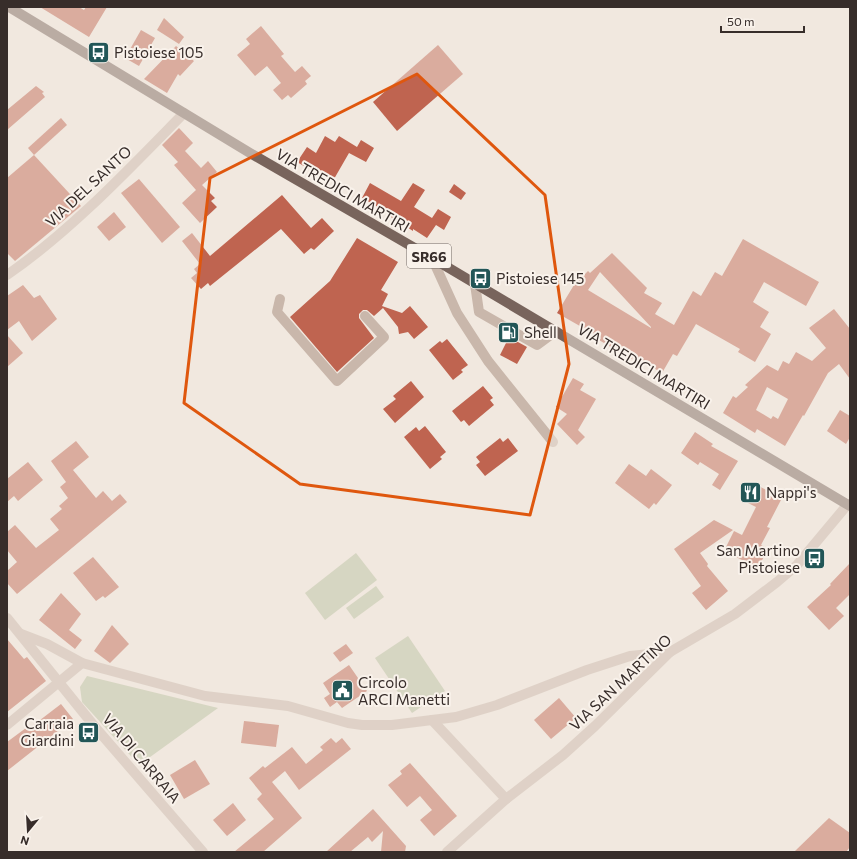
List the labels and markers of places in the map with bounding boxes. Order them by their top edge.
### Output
bus stop icon: Pistoiese 105 [86,39,112,65]
place label: Pistoiese 105 [114,43,203,61]
bus stop icon: Pistoiese 145 [468,265,494,291]
place label: Pistoiese 145 [496,269,584,287]
fuel station icon: Shell [496,319,522,345]
place label: Shell [524,323,557,341]
restaurant icon: Nappi's [738,479,764,505]
place label: Nappi's [766,483,817,501]
place label: San Martino Pistoiese [716,541,800,576]
bus stop icon: San Martino Pistoiese [802,546,828,572]
place label: Circolo ARCI Manetti [358,673,450,708]
public building icon: Circolo ARCI Manetti [330,678,356,704]
place label: Carraia Giardini [21,714,74,749]
bus stop icon: Carraia Giardini [76,719,102,745]

